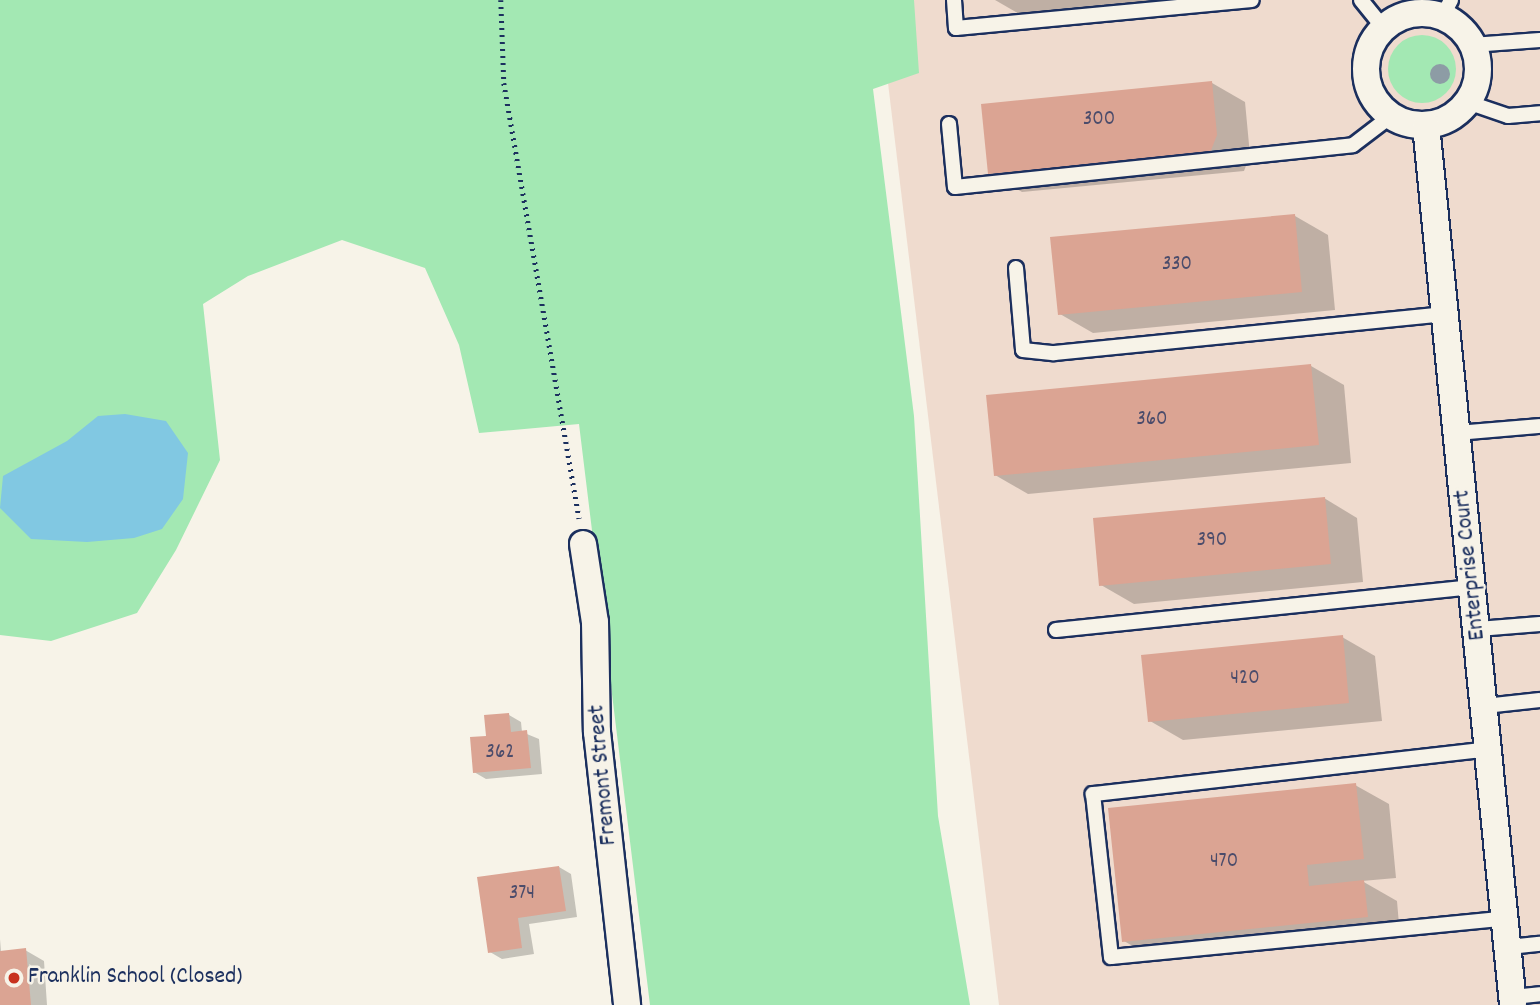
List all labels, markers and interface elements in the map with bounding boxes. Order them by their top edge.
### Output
house number: 300 [1083,107,1115,133]
house number: 330 [1162,252,1192,278]
house number: 360 [1136,407,1168,433]
street label: Enterprise Court [1449,488,1493,642]
house number: 390 [1197,528,1227,554]
house number: 420 [1230,666,1260,692]
street label: Fremont Street [584,703,624,847]
house number: 362 [486,740,514,766]
house number: 470 [1210,849,1238,875]
house number: 374 [509,881,535,907]
place label: Franklin School (Closed) [28,964,242,992]
marker: Franklin School (Closed) [6,970,22,986]

